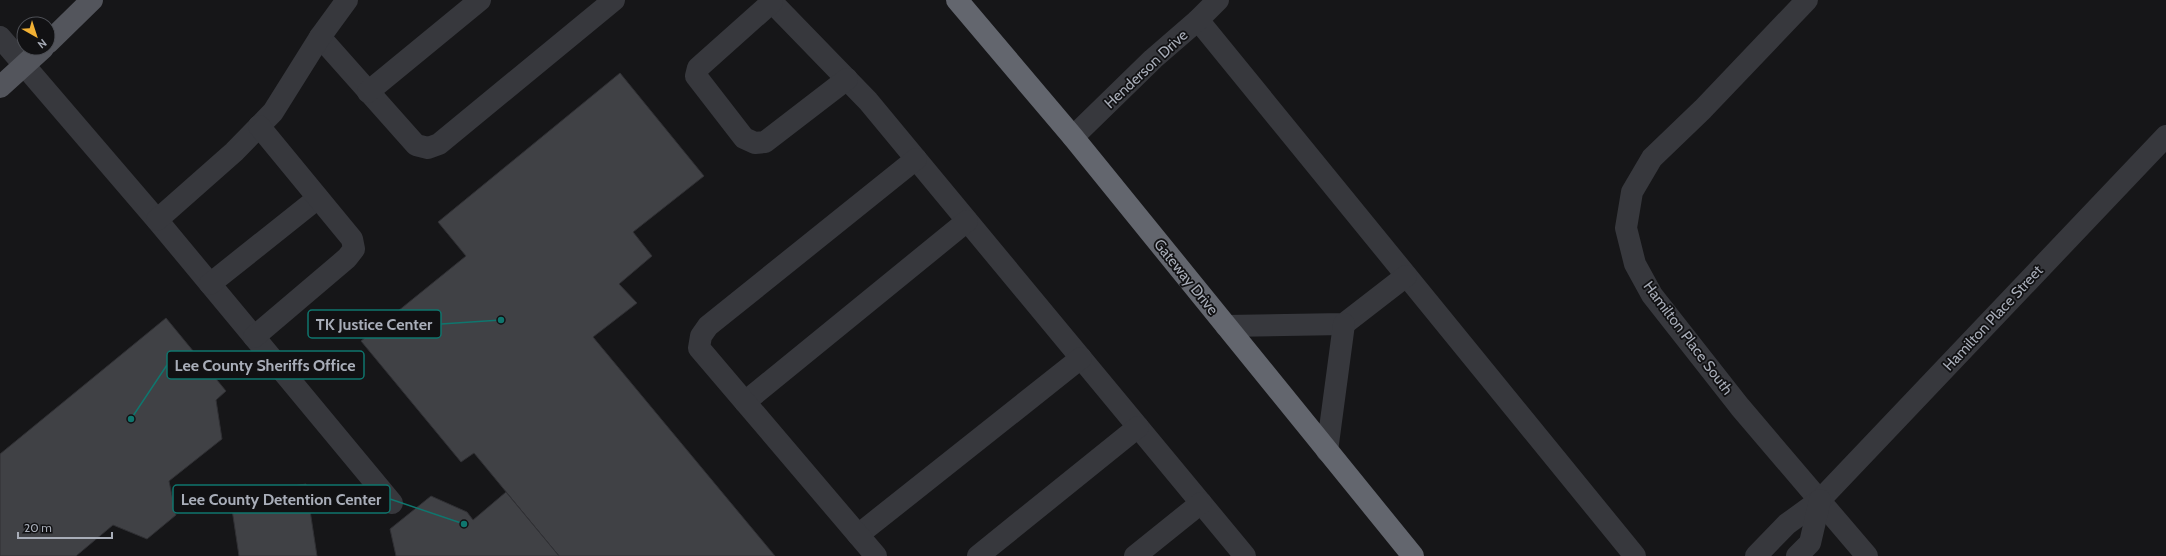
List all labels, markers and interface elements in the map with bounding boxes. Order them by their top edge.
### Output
north arrow [16,16,56,56]
street label: Henderson Drive [1101,26,1192,112]
text: N [35,36,50,52]
street label: Gateway Drive [1150,236,1222,319]
street label: Hamilton Place Street [1939,261,2047,375]
street label: Hamilton Place South [1639,278,1737,398]
callout: TK Justice Center [308,310,441,338]
text: TK Justice Center [316,315,433,334]
callout: Lee County Sheriffs Office [167,351,364,379]
text: Lee County Sheriffs Office [174,356,356,375]
callout: Lee County Detention Center [173,485,390,513]
text: Lee County Detention Center [181,490,382,509]
scale bar [18,514,112,540]
text: 20 m [24,520,52,535]

